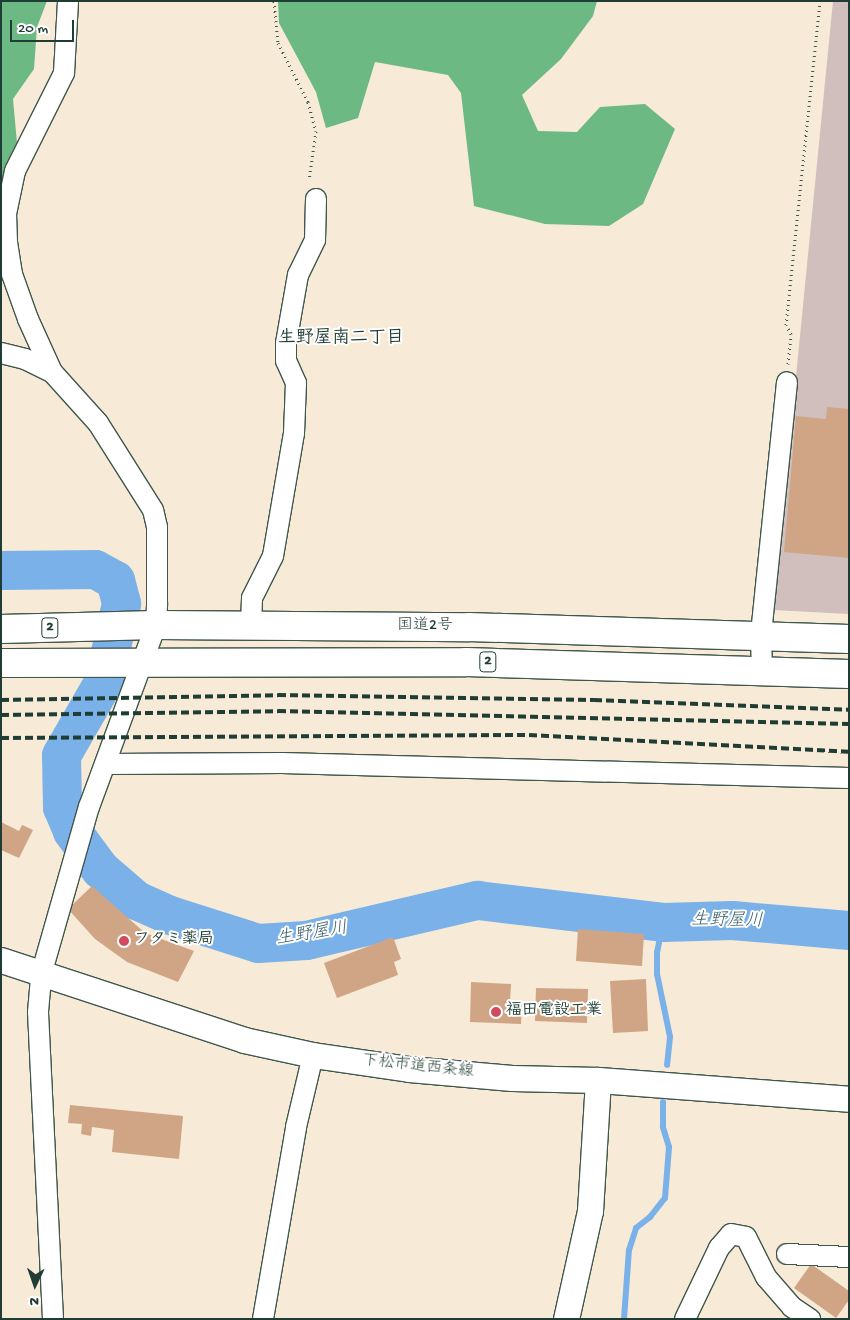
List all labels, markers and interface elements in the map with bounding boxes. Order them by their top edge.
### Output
scale bar [12,10,76,42]
text: 20 m [18,20,48,38]
district label: 生野屋南二丁目 [278,328,404,350]
road number: 2 [41,616,59,640]
street label: 国道2号 [397,617,453,637]
road number: 2 [479,650,497,674]
water label: 生野屋川 [691,911,763,933]
water label: 生野屋川 [275,919,349,951]
place label: フタミ薬局 [134,931,214,951]
marker: フタミ薬局 [118,935,130,947]
place label: 福田電設工業 [506,1002,602,1022]
marker: 福田電設工業 [490,1006,502,1018]
street label: 下松市道西条線 [361,1053,475,1083]
north arrow [10,1260,60,1310]
text: N [29,1292,39,1309]

